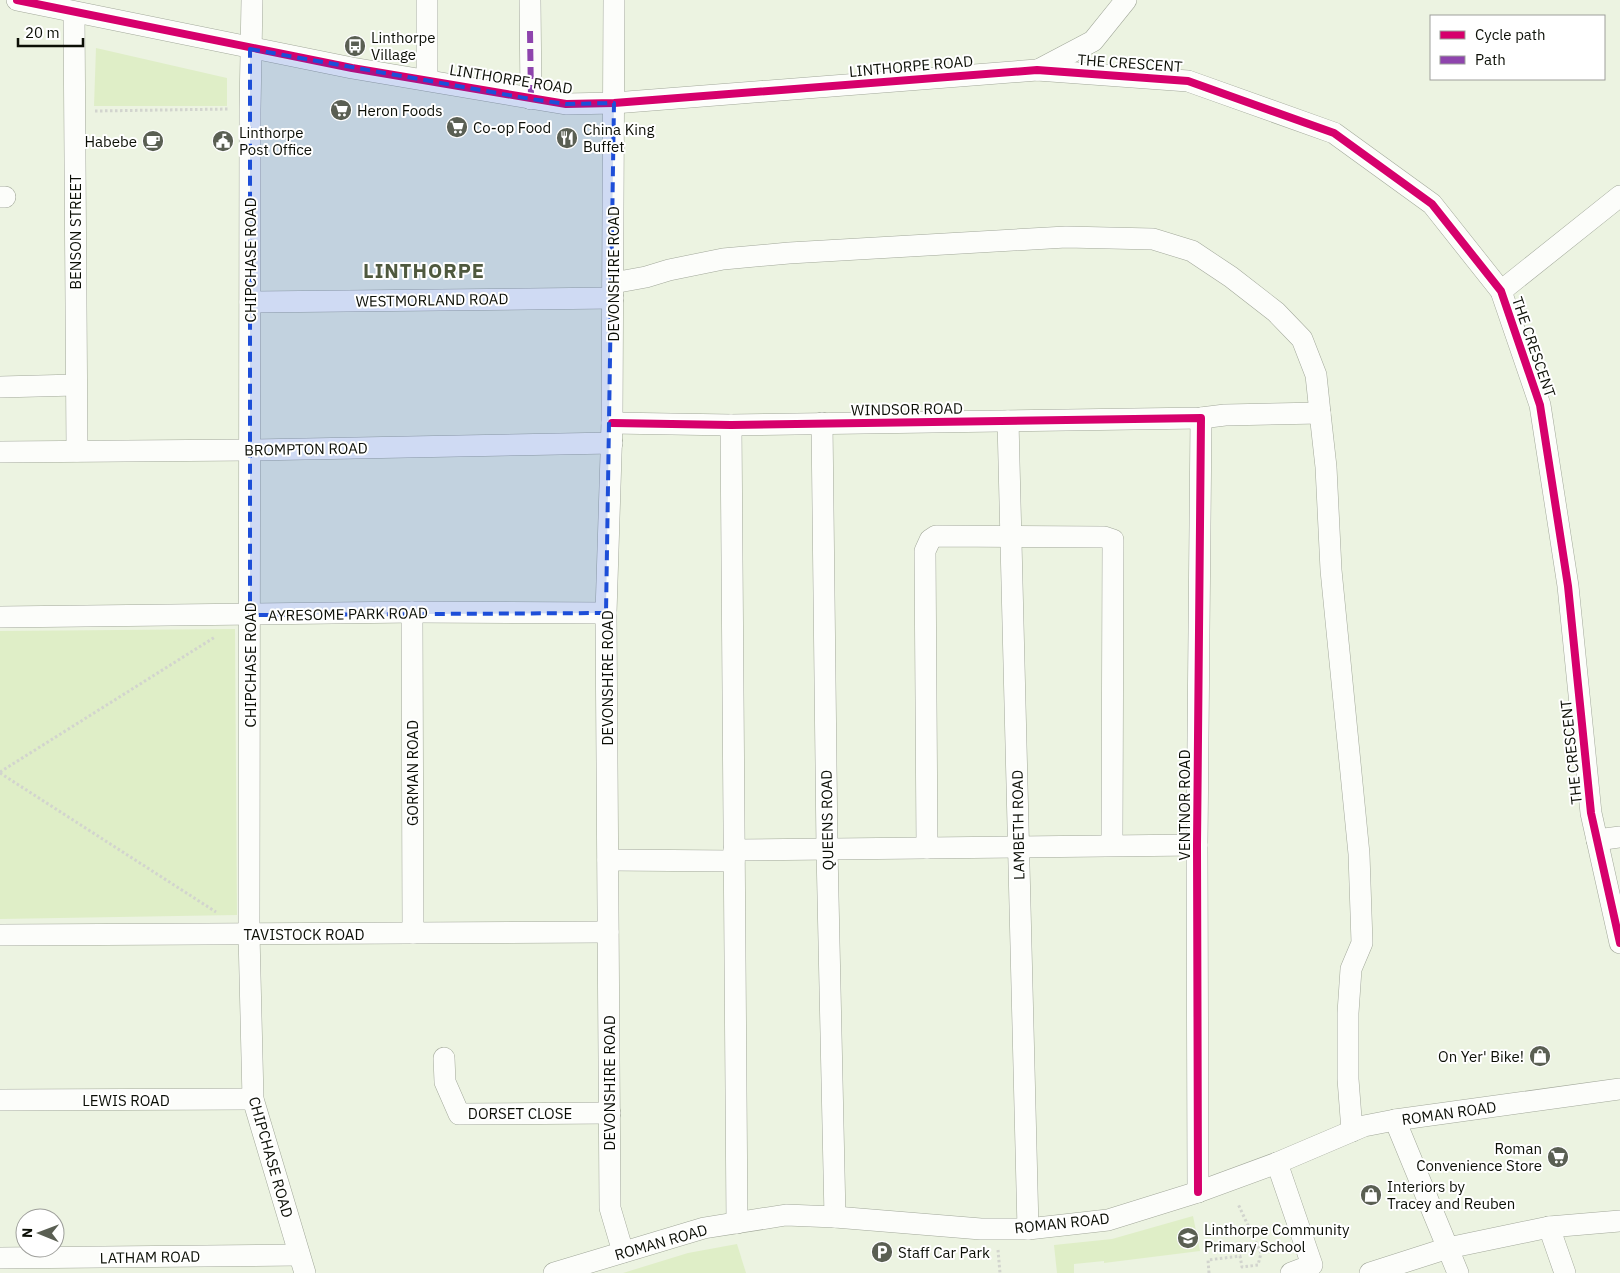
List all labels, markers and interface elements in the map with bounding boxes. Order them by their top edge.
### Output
scale bar [18,15,82,47]
legend [1430,15,1605,80]
text: 20 m [25,23,60,42]
text: Cycle path [1475,25,1546,44]
place label: Linthorpe Village [371,28,435,64]
bus stop icon: Linthorpe Village [343,34,367,58]
street label: THE CRESCENT [1077,50,1183,76]
text: Path [1475,50,1506,69]
street label: LINTHORPE ROAD [848,51,974,81]
street label: LINTHORPE ROAD [448,60,574,98]
supermarket icon: Heron Foods [329,98,353,122]
place label: Heron Foods [357,101,443,120]
supermarket icon: Co-op Food [445,115,469,139]
place label: Co-op Food [473,118,551,137]
place label: China King Buffet [583,120,654,156]
place label: Linthorpe Post Office [239,123,312,159]
restaurant icon: China King Buffet [555,126,579,150]
cafe icon: Habebe [141,129,165,153]
public building icon: Linthorpe Post Office [211,129,235,153]
place label: Habebe [85,132,137,151]
street label: BENSON STREET [66,174,85,290]
street label: CHIPCHASE ROAD [241,197,260,323]
street label: DEVONSHIRE ROAD [604,206,623,342]
district label: LINTHORPE [363,257,485,284]
street label: WESTMORLAND ROAD [355,289,509,311]
street label: THE CRESCENT [1508,294,1560,400]
street label: WINDSOR ROAD [851,399,963,419]
street label: BROMPTON ROAD [244,438,368,460]
street label: CHIPCHASE ROAD [241,602,260,728]
street label: AYRESOME PARK ROAD [268,603,428,625]
street label: DEVONSHIRE ROAD [598,610,617,746]
street label: THE CRESCENT [1556,698,1586,805]
street label: GORMAN ROAD [403,720,422,826]
street label: VENTNOR ROAD [1175,750,1194,860]
street label: QUEENS ROAD [817,770,837,870]
street label: LAMBETH ROAD [1008,770,1028,880]
street label: TAVISTOCK ROAD [243,925,365,944]
street label: DEVONSHIRE ROAD [600,1015,619,1151]
shop icon: On Yer' Bike! [1528,1044,1552,1068]
place label: On Yer' Bike! [1438,1047,1524,1066]
street label: LEWIS ROAD [82,1091,170,1110]
street label: CHIPCHASE ROAD [245,1094,297,1220]
street label: ROMAN ROAD [1400,1097,1498,1129]
street label: DORSET CLOSE [468,1104,572,1123]
place label: Roman Convenience Store [1416,1139,1542,1175]
supermarket icon: Roman Convenience Store [1546,1145,1570,1169]
place label: Interiors by Tracey and Reuben [1387,1177,1515,1213]
shop icon: Interiors by Tracey and Reuben [1359,1183,1383,1207]
north arrow [15,1208,65,1258]
street label: ROMAN ROAD [1013,1209,1111,1237]
street label: ROMAN ROAD [612,1220,710,1264]
place label: Linthorpe Community Primary School [1204,1220,1350,1256]
school or university icon: Linthorpe Community Primary School [1176,1226,1200,1250]
text: N [18,1228,36,1238]
parking icon: Staff Car Park [870,1240,894,1264]
place label: Staff Car Park [898,1243,990,1262]
street label: LATHAM ROAD [100,1247,200,1267]

